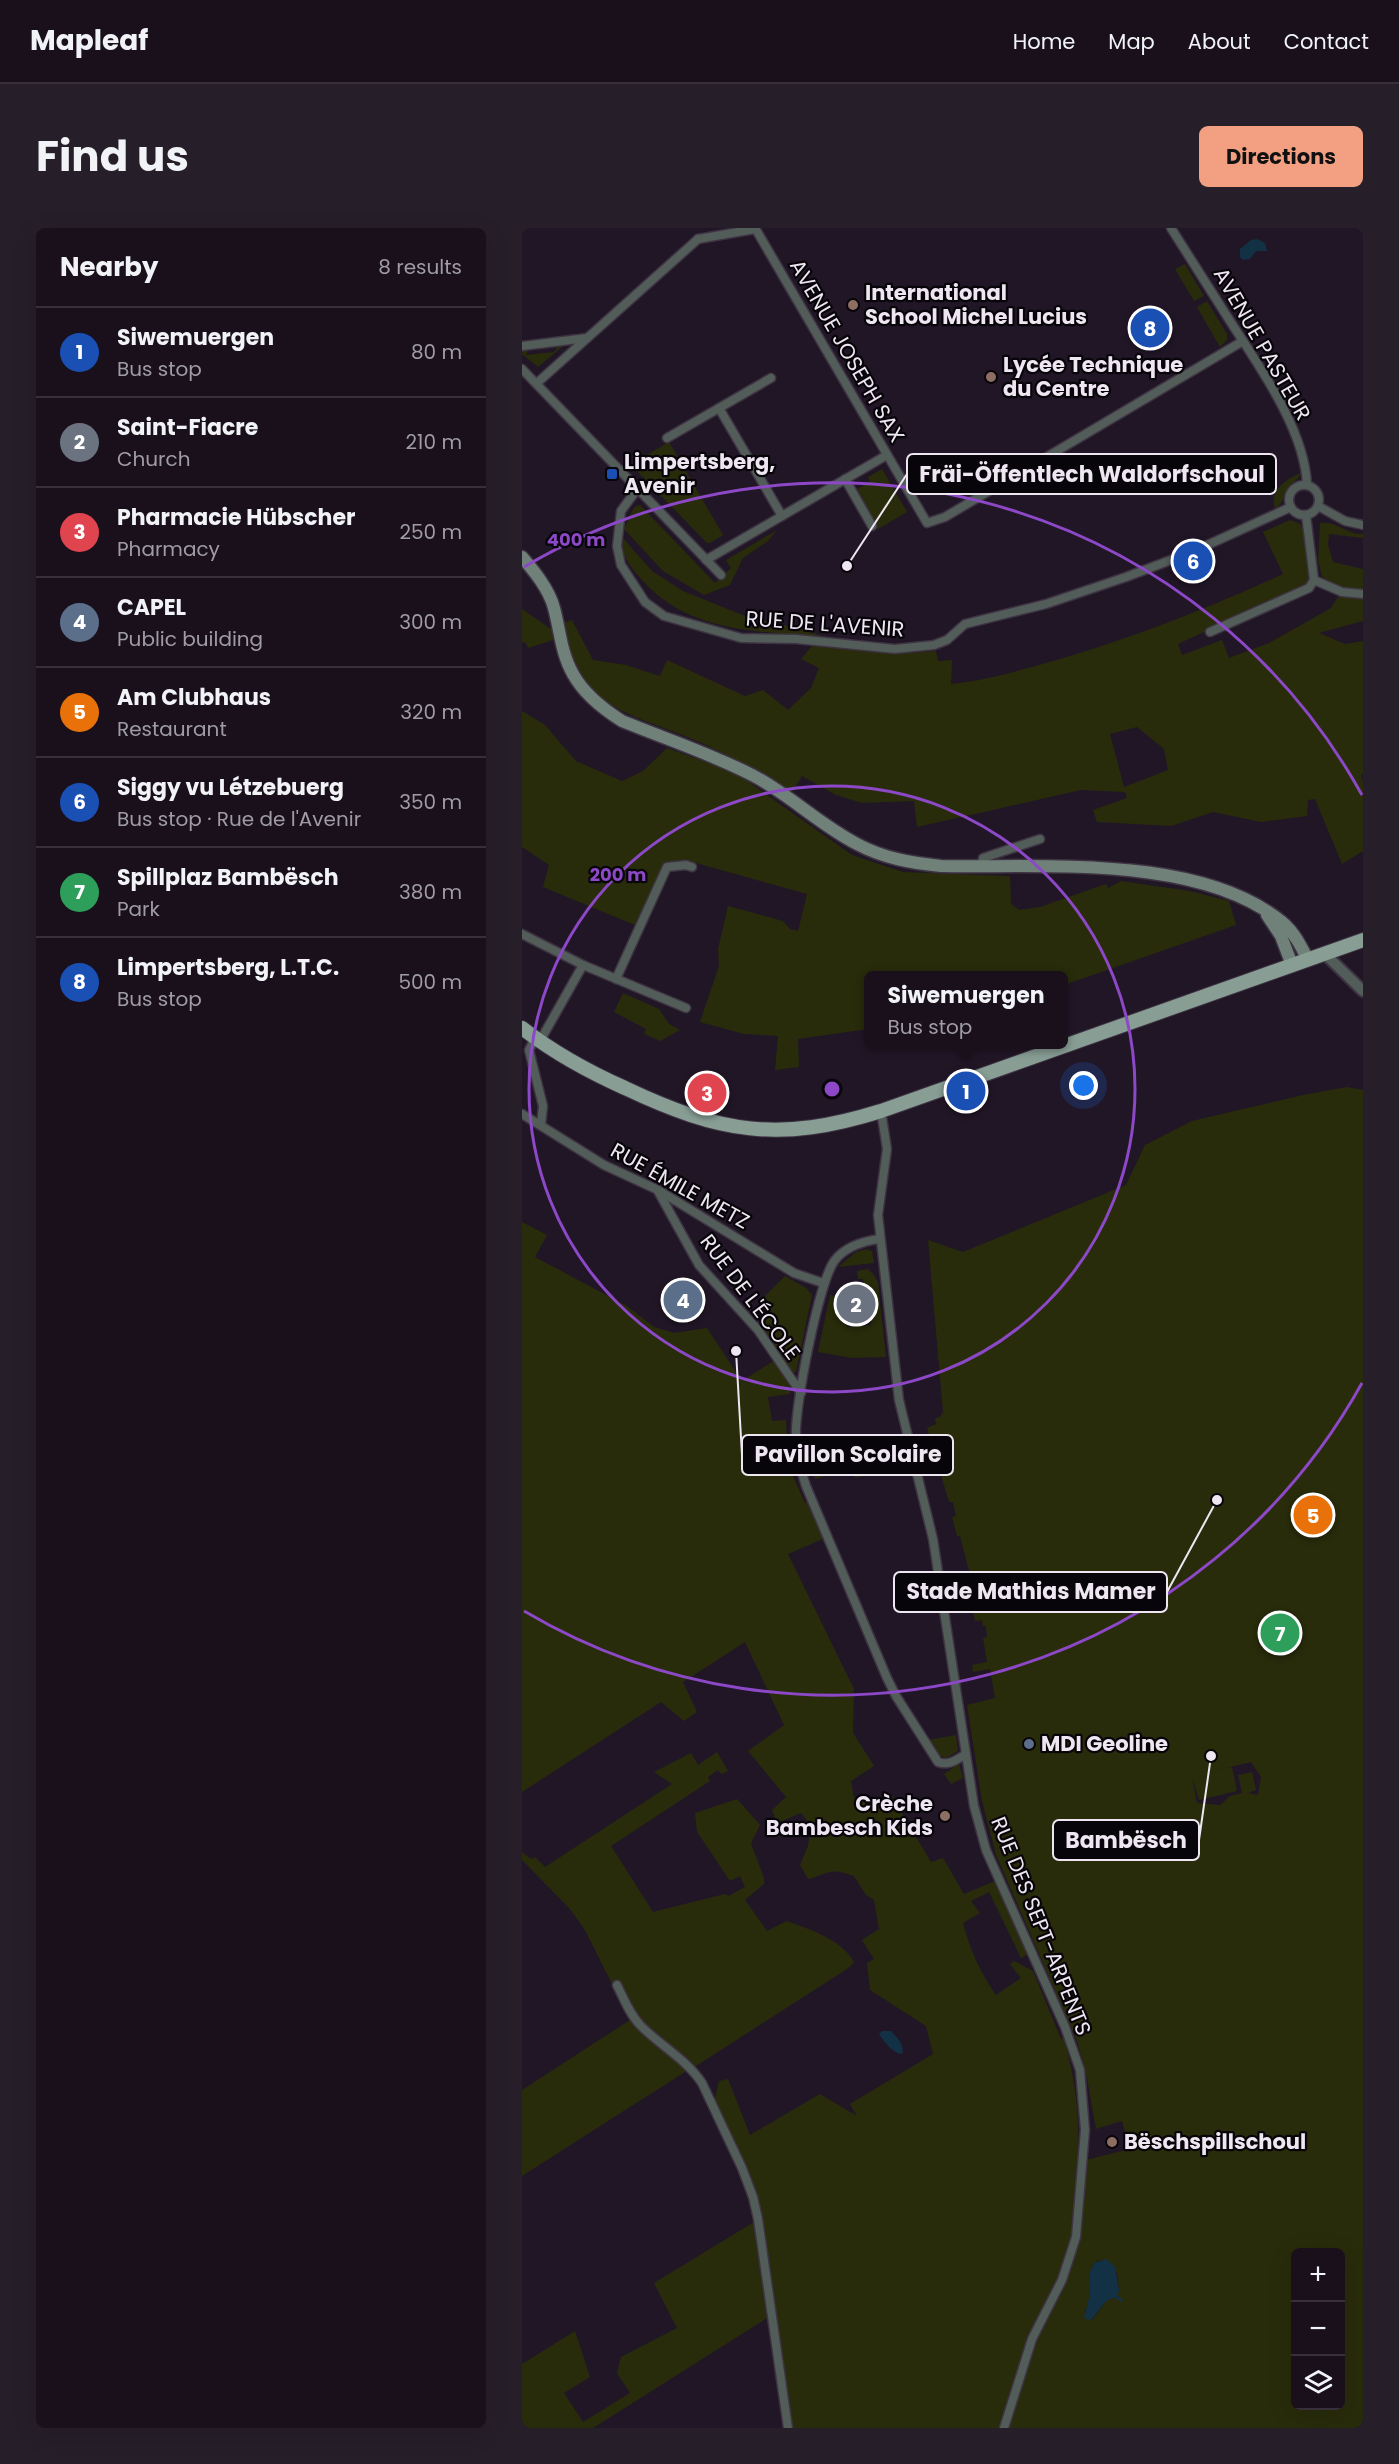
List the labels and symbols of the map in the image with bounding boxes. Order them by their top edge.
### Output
street label: AVENUE JOSEPH SAX [783,254,912,448]
street label: AVENUE PASTEUR [1207,262,1318,426]
place label: International School Michel Lucius [865,278,1087,331]
marker: International School Michel Lucius [846,298,860,312]
pin: 8 [1130,306,1170,350]
place label: Lycée Technique du Centre [1003,350,1183,403]
marker: Lycée Technique du Centre [984,370,998,384]
place label: Limpertsberg, Avenir [624,447,775,500]
callout: Fräi-Öffentlech Waldorfschoul [907,454,1276,494]
text: Fräi-Öffentlech Waldorfschoul [919,459,1265,490]
marker: Limpertsberg, Avenir [605,467,619,481]
text: 400 m [547,527,605,552]
pin: 6 [1174,538,1212,584]
street label: RUE DE L'AVENIR [745,603,905,644]
text: 200 m [590,862,646,887]
pin: 1 [946,1068,986,1114]
pin: 3 [688,1070,726,1116]
your location [1069,1071,1098,1100]
centre of rings [822,1079,842,1099]
street label: RUE ÉMILE METZ [606,1135,755,1236]
street label: RUE DE L'ÉCOLE [694,1228,807,1365]
pin: 4 [664,1278,702,1322]
pin: 2 [836,1282,876,1326]
callout: Pavillon Scolaire [742,1435,953,1475]
text: Pavillon Scolaire [754,1439,942,1470]
pin: 5 [1294,1492,1332,1538]
callout: Stade Mathias Mamer [894,1572,1167,1612]
text: Stade Mathias Mamer [906,1576,1156,1607]
pin: 7 [1260,1610,1299,1656]
place label: MDI Geoline [1041,1729,1168,1758]
marker: MDI Geoline [1022,1737,1036,1751]
place label: Crèche Bambesch Kids [766,1789,933,1842]
marker: Crèche Bambesch Kids [938,1809,952,1823]
street label: RUE DES SEPT-ARPENTS [984,1812,1099,2039]
callout: Bambësch [1053,1820,1199,1860]
text: Bambësch [1065,1825,1187,1856]
place label: Bëschspillschoul [1124,2127,1306,2156]
marker: Bëschspillschoul [1105,2135,1119,2149]

